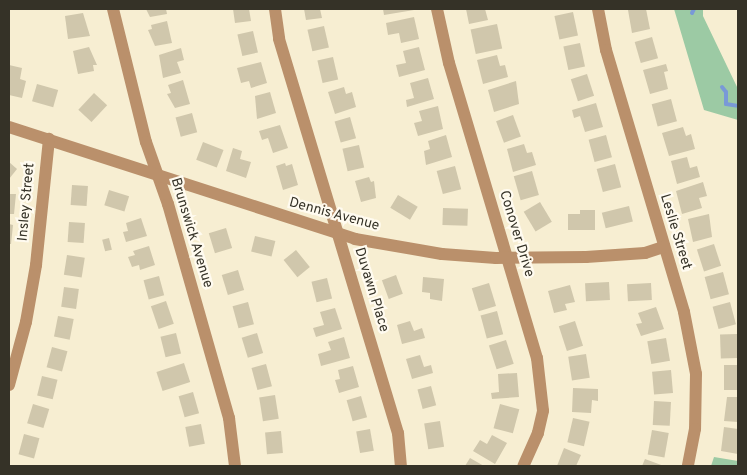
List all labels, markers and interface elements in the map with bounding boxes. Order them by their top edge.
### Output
street label: Insley Street [15,162,39,242]
street label: Brunswick Avenue [166,176,216,290]
street label: Conover Drive [495,189,537,279]
street label: Leslie Street [656,192,694,272]
street label: Dennis Avenue [287,195,381,235]
street label: Duvawn Place [350,246,392,334]

